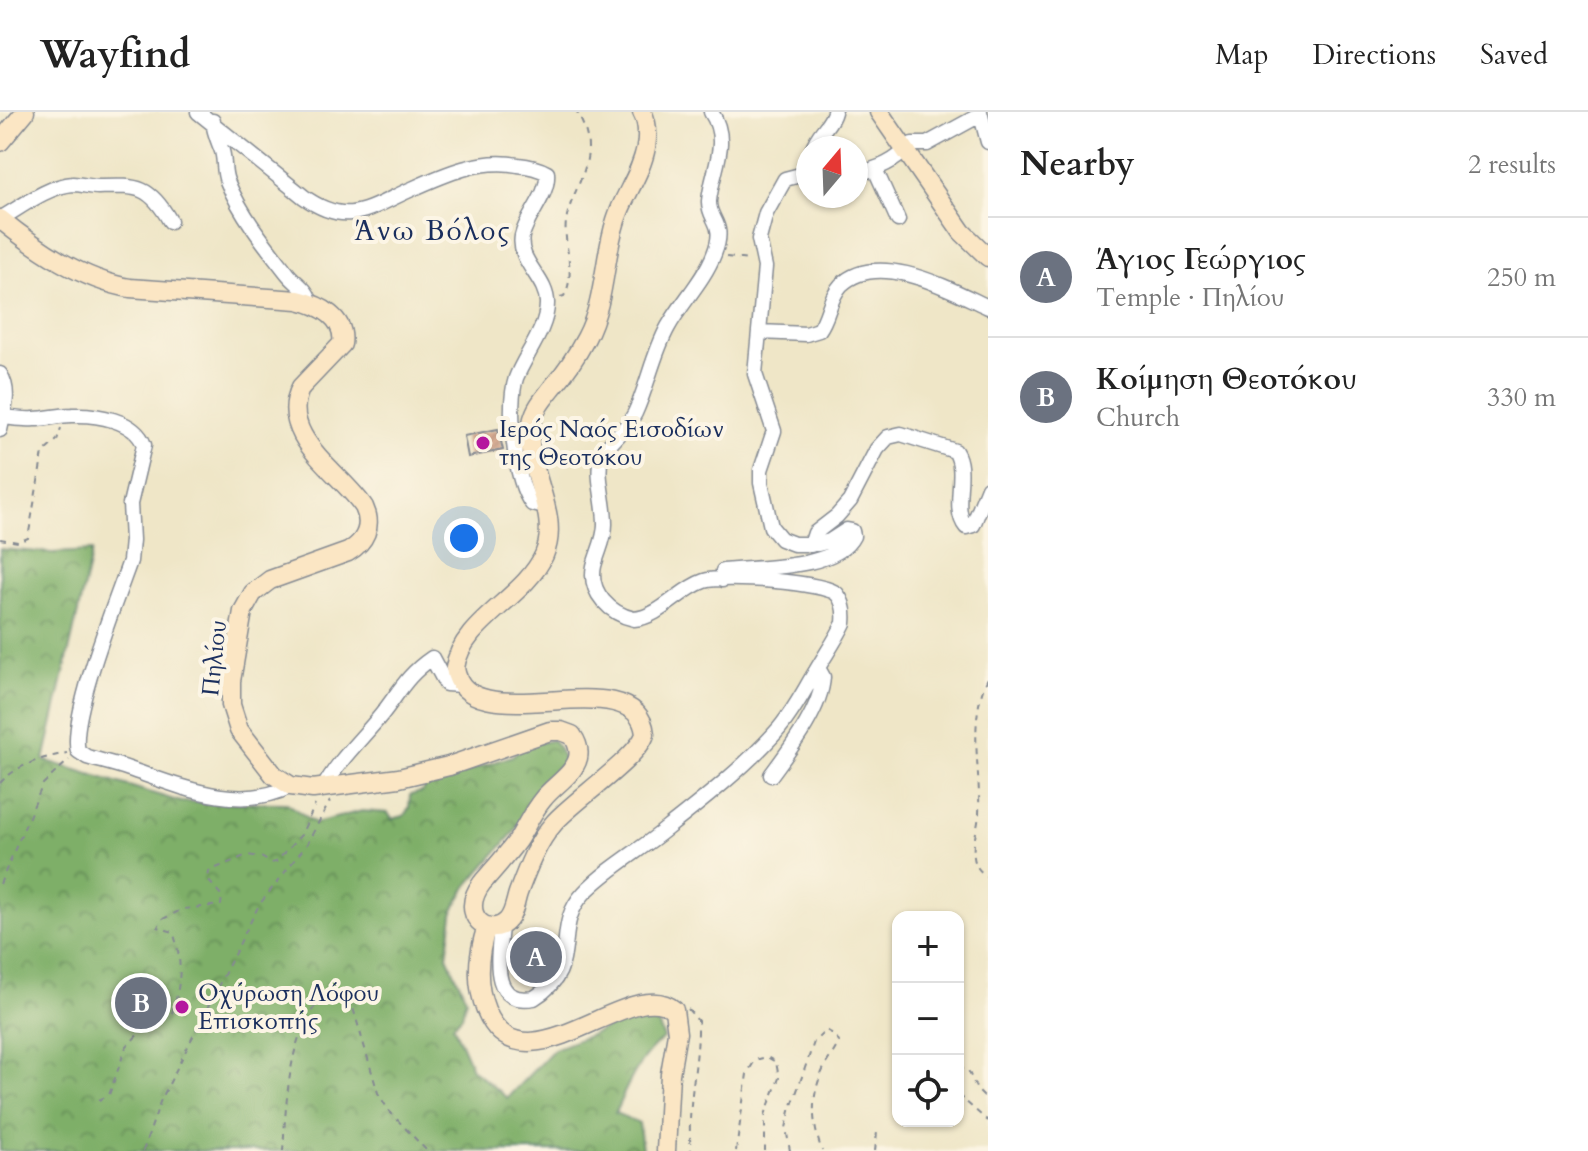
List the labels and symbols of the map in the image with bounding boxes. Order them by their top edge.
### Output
north arrow [796,136,868,208]
district label: Άνω Βόλος [355,212,511,250]
place label: Ιερός Ναός Εισοδίων της Θεοτόκου [499,413,724,474]
marker: Ιερός Ναός Εισοδίων της Θεοτόκου [474,434,492,452]
your location [444,518,484,558]
street label: Πηλίου [194,618,235,698]
pin: A [510,927,562,987]
pin: B [115,973,167,1033]
place label: Οχύρωση Λόφου Επισκοπής [198,977,379,1038]
marker: Οχύρωση Λόφου Επισκοπής [173,998,191,1016]

